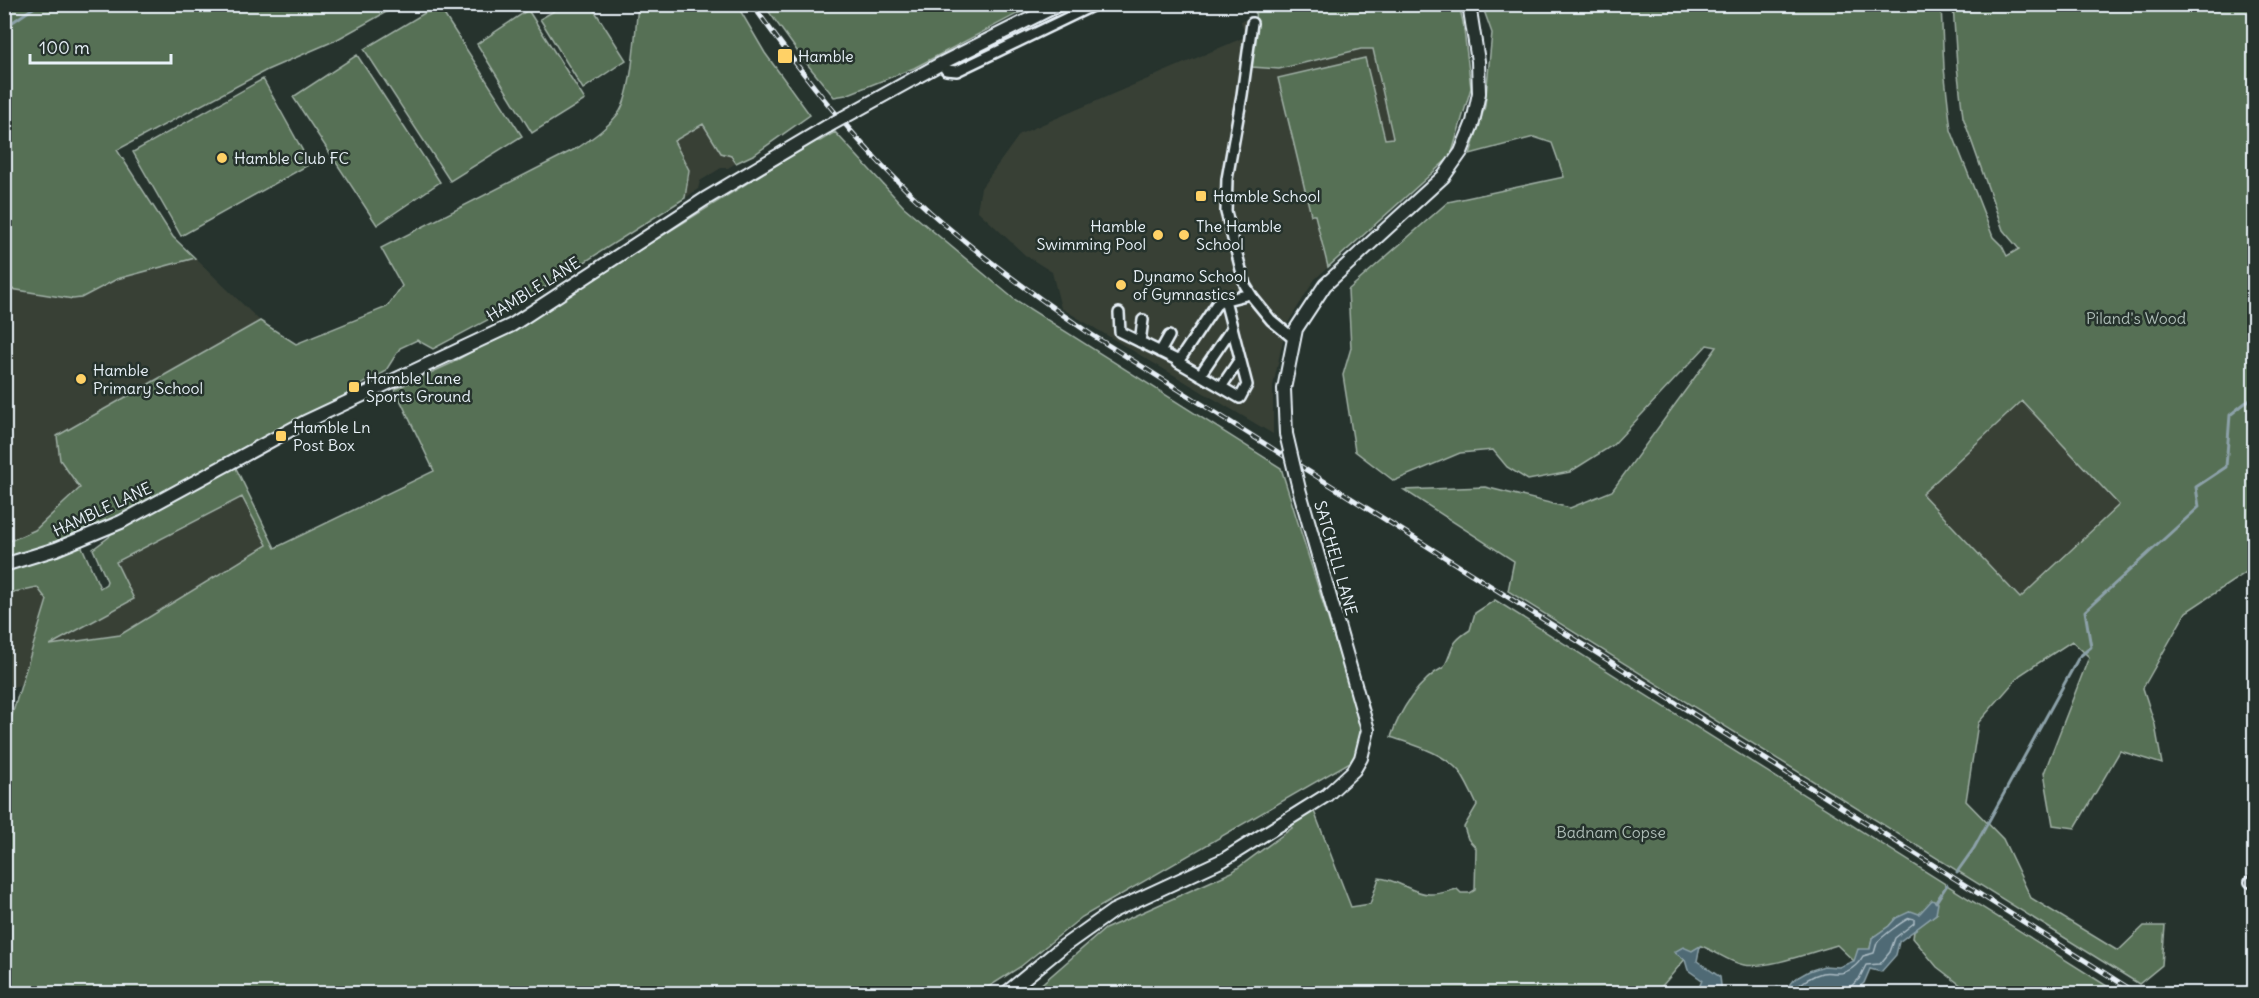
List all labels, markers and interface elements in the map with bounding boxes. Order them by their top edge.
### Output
scale bar [30,27,171,65]
text: 100 m [39,36,90,59]
place label: Hamble [798,46,854,66]
marker: Hamble [776,47,794,65]
place label: Hamble Club FC [234,148,349,168]
marker: Hamble Club FC [215,151,229,165]
place label: Hamble School [1213,186,1320,206]
marker: Hamble School [1194,189,1208,203]
place label: Hamble Swimming Pool [1037,216,1146,254]
place label: The Hamble School [1196,216,1282,254]
marker: Hamble Swimming Pool [1151,228,1165,242]
marker: The Hamble School [1177,228,1191,242]
street label: HAMBLE LANE [483,252,583,326]
place label: Dynamo School of Gymnastics [1133,266,1247,304]
marker: Dynamo School of Gymnastics [1114,278,1128,292]
park label: Piland's Wood [2086,308,2186,328]
place label: Hamble Primary School [93,360,203,398]
place label: Hamble Lane Sports Ground [366,368,471,406]
marker: Hamble Primary School [74,372,88,386]
marker: Hamble Lane Sports Ground [347,380,361,394]
place label: Hamble Ln Post Box [293,417,370,455]
marker: Hamble Ln Post Box [274,429,288,443]
street label: HAMBLE LANE [49,477,155,541]
street label: SATCHELL LANE [1310,498,1362,618]
park label: Badnam Copse [1556,822,1666,842]

